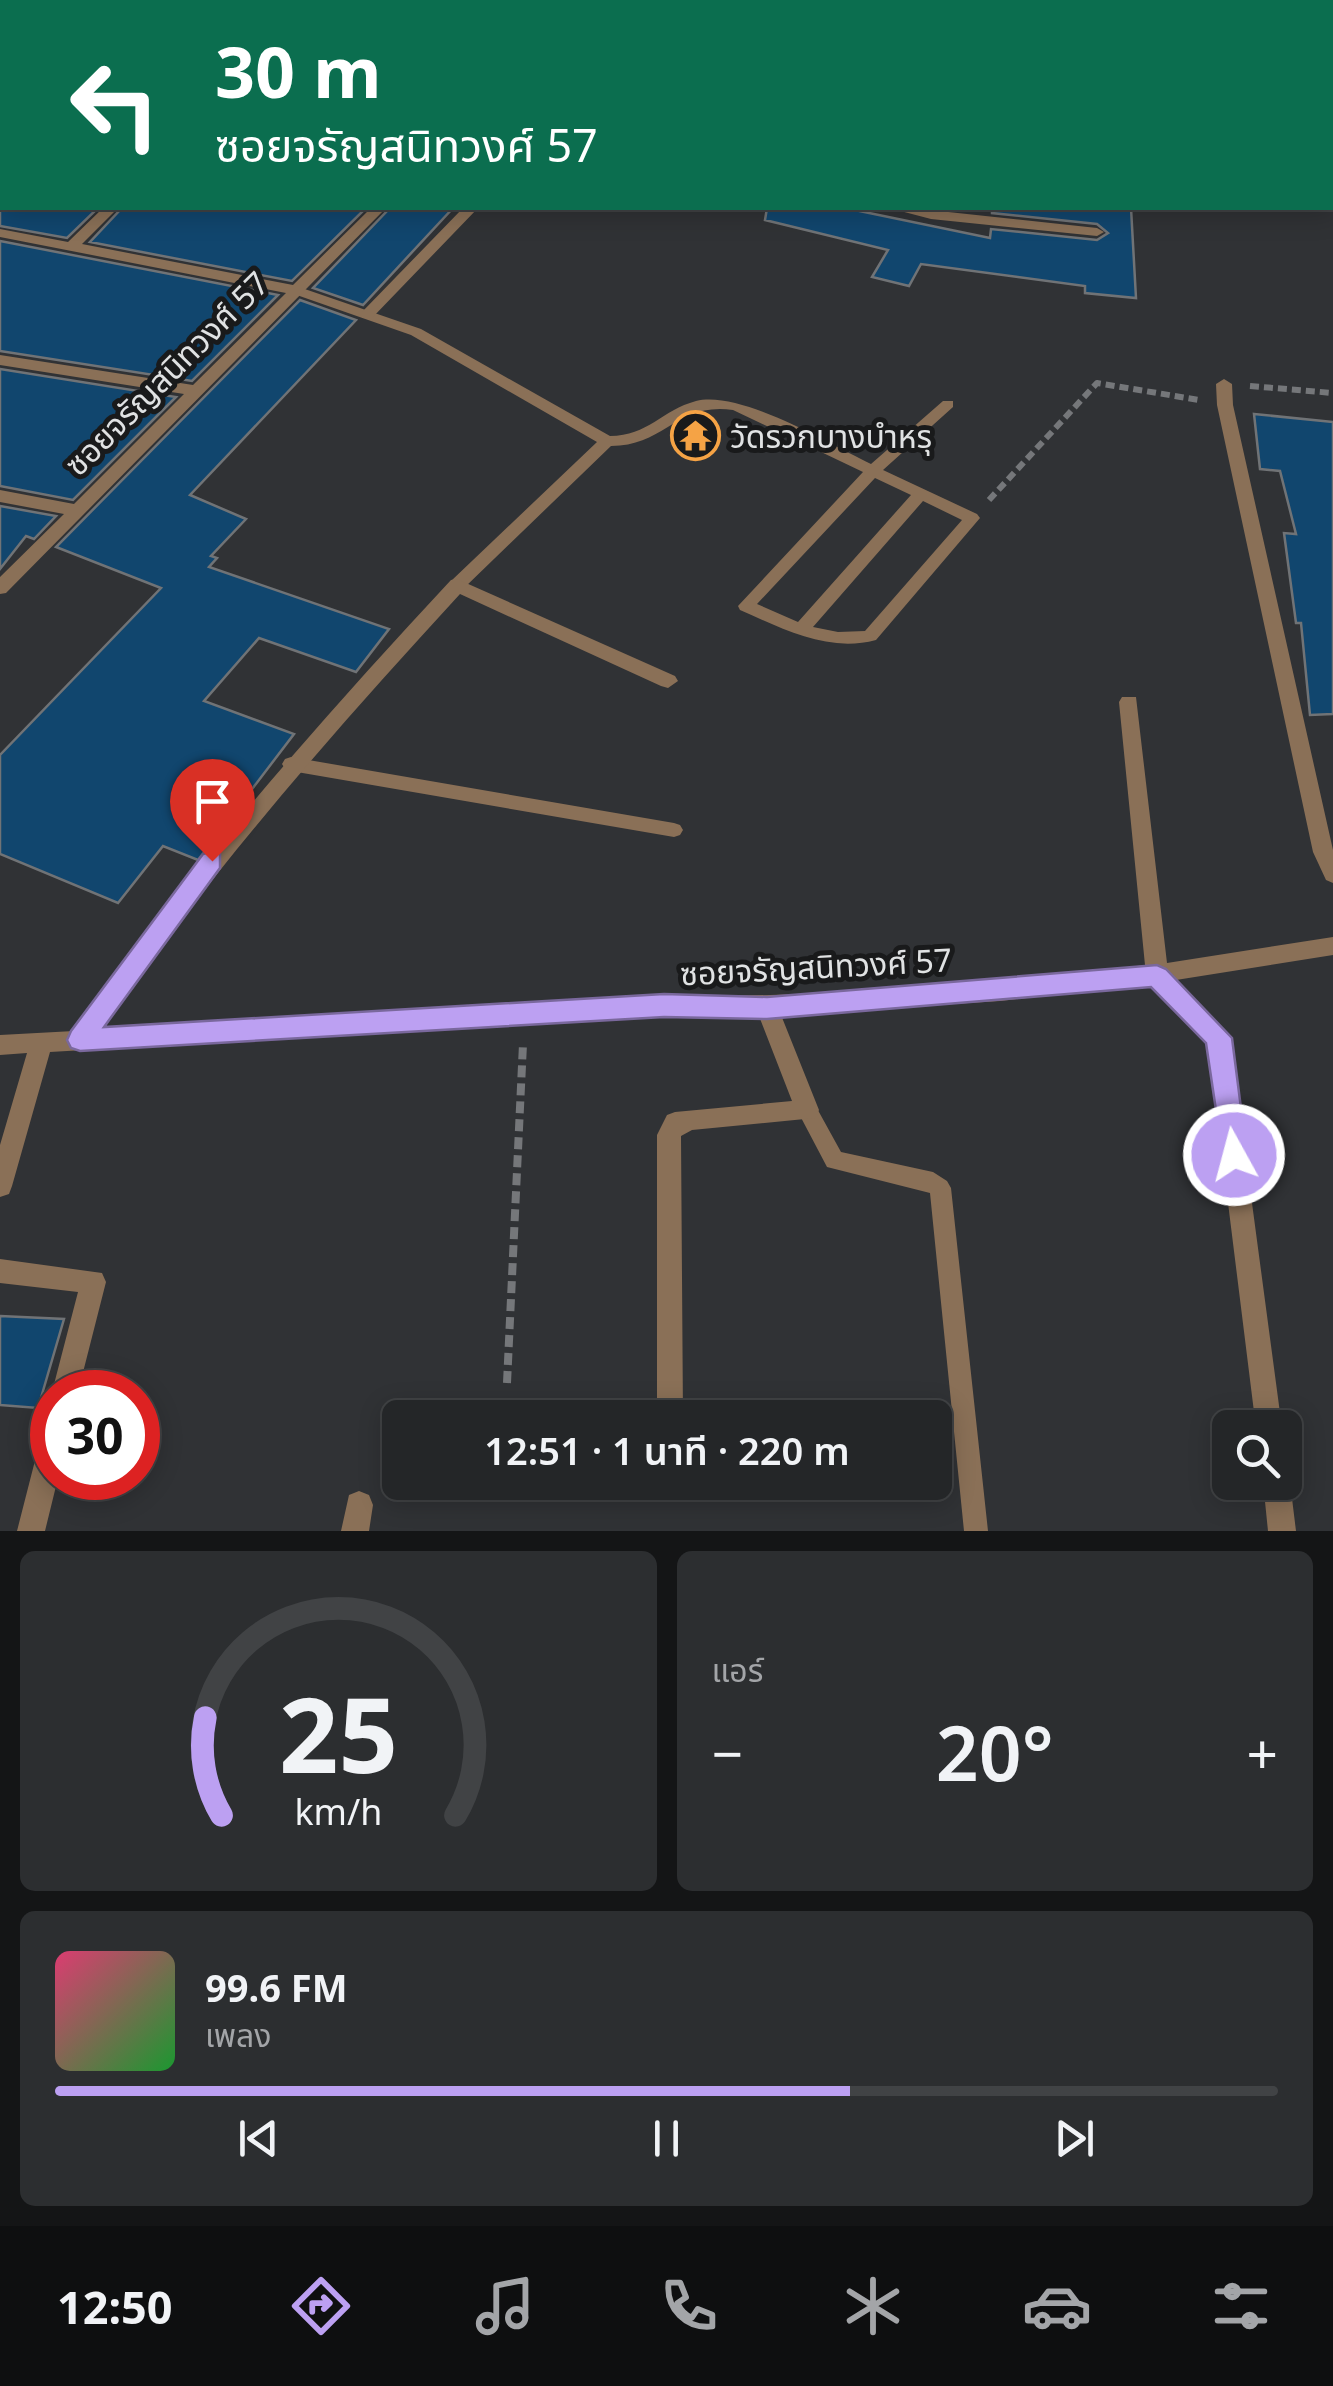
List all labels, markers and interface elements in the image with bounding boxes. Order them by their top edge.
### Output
text: 30 m [215,23,382,119]
icon: left [50,40,180,170]
text: ซอยจรัญสนิทวงศ์ 57 [215,114,598,175]
street label: ซอยจรัญสนิทวงศ์ 57 [55,262,277,484]
temple icon: วัดรวกบางบำหรุ [669,409,721,461]
place label: วัดรวกบางบำหรุ [730,414,932,457]
pin [170,759,255,862]
icon: arrive [185,774,240,829]
street label: ซอยจรัญสนิทวงศ์ 57 [679,937,953,995]
position arrow [1182,1103,1286,1207]
speed limit sign: 30 [30,1370,160,1500]
map controls [1212,1410,1302,1500]
button: search [1212,1410,1302,1500]
text: 12:51 · 1 นาที · 220 m [484,1424,850,1476]
text: แอร์ [712,1648,763,1691]
text: 25 [279,1662,398,1803]
text: 20° [936,1701,1054,1803]
text: − [712,1715,743,1790]
text: + [1247,1715,1278,1790]
text: km/h [294,1787,382,1835]
text: 99.6 FM [205,1961,347,2013]
text: เพลง [205,2013,272,2056]
icon: previous [231,2111,286,2166]
icon: pause [639,2111,694,2166]
icon: next [1047,2111,1102,2166]
icon: directions [286,2271,356,2341]
icon: music [470,2271,540,2341]
icon: phone [654,2271,724,2341]
icon: climate [838,2271,908,2341]
icon: car [1022,2271,1092,2341]
icon: filters [1206,2271,1276,2341]
text: 12:50 [57,2276,173,2337]

